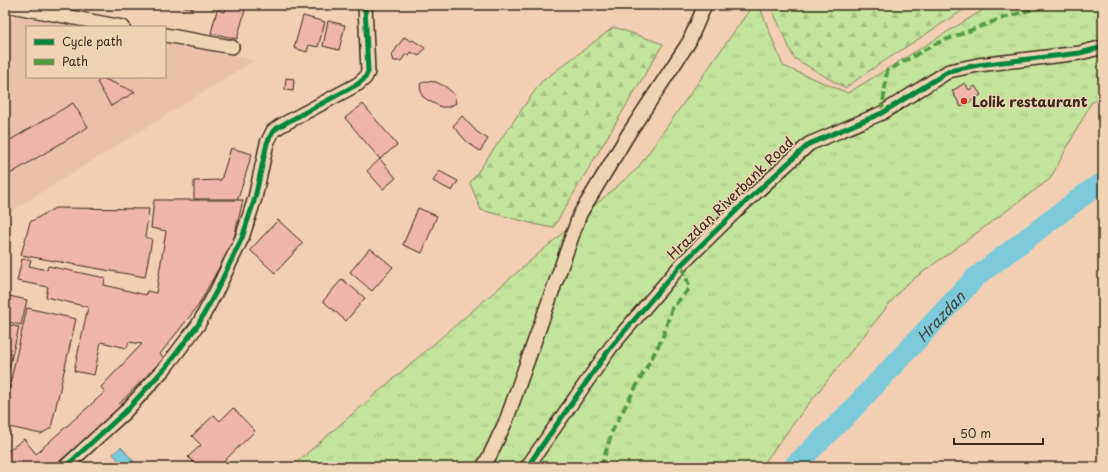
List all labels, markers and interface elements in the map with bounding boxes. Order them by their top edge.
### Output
legend [26,26,166,78]
text: Cycle path [62,32,123,50]
text: Path [62,52,88,70]
place label: Lolik restaurant [972,91,1088,112]
marker: Lolik restaurant [959,96,969,106]
street label: Hrazdan Riverbank Road [662,132,798,264]
water label: Hrazdan [910,284,970,346]
scale bar [954,420,1043,446]
text: 50 m [960,424,991,442]

